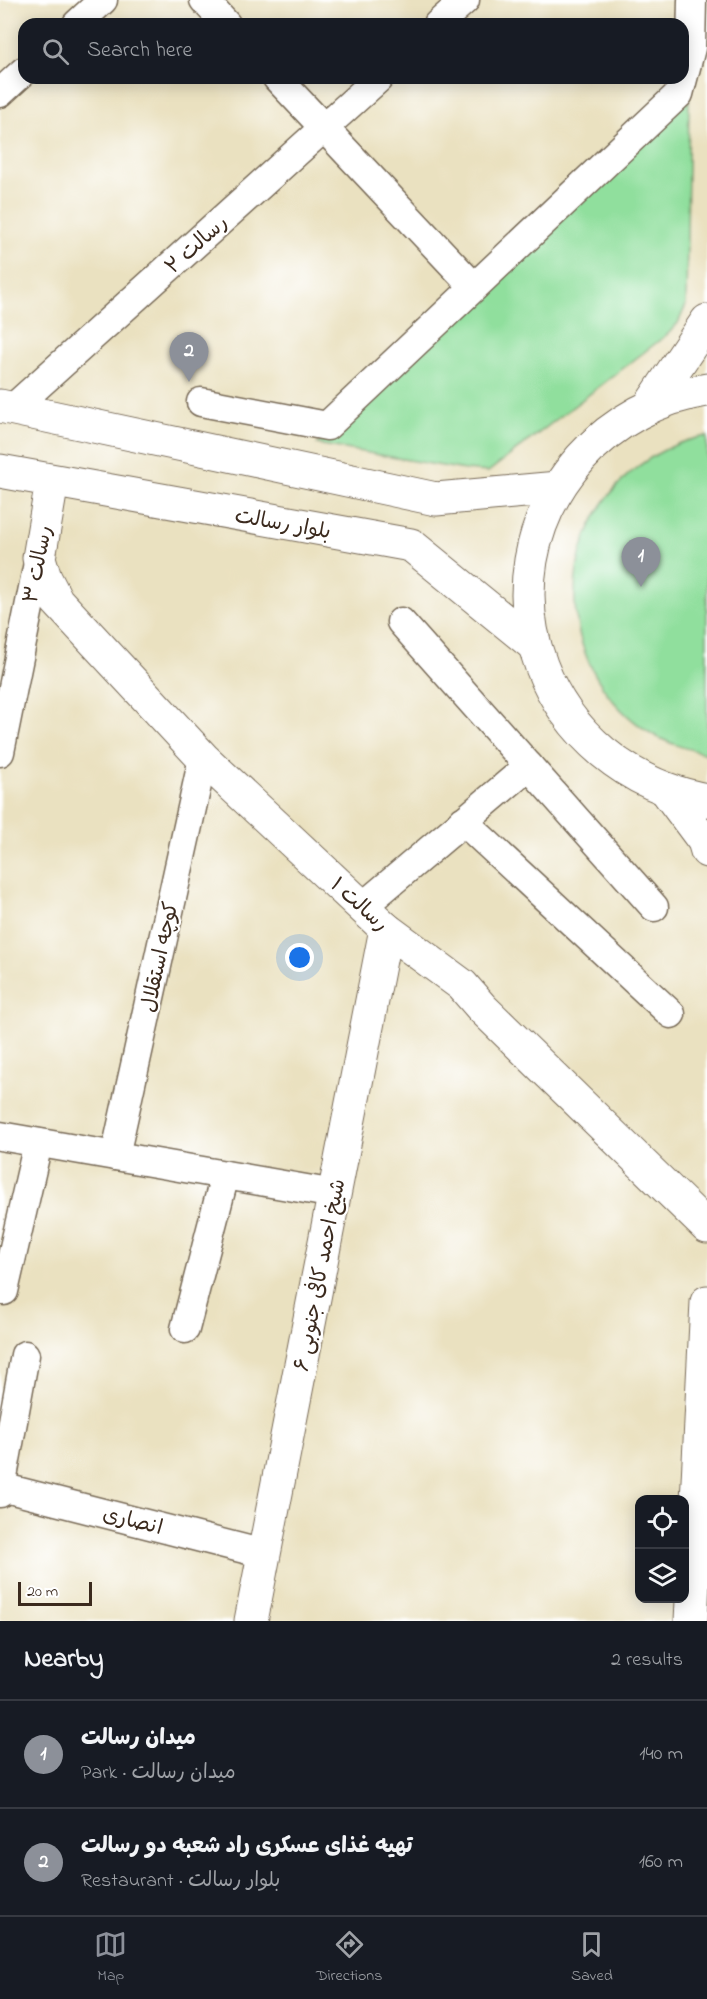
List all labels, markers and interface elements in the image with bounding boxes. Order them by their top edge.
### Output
search box [18,18,689,84]
icon: search [39,35,72,68]
text: Search here [87,35,192,67]
street label: رسالت ۲ [159,209,236,282]
pin: 2 [170,332,208,382]
street label: بلوار رسالت [232,502,333,548]
street label: رسالت ۳ [17,523,61,606]
pin: 1 [622,538,660,587]
street label: رسالت ۱ [323,871,394,940]
street label: کوچه استقلال [135,899,187,1015]
your location [285,943,314,972]
street label: شیخ احمد کافی جنوبی ۶ [287,1176,354,1374]
map controls [635,1495,689,1603]
button: locate [635,1495,689,1549]
street label: انصاری [99,1500,166,1544]
button: layers [635,1549,689,1603]
scale bar [18,1579,92,1606]
text: 20 m [27,1580,58,1604]
text: Nearby [24,1641,103,1679]
text: 2 results [611,1646,683,1675]
text: میدان رسالت [81,1723,196,1755]
text: 1 [40,1740,47,1769]
text: 140 m [639,1740,683,1769]
text: Park · میدان رسالت [81,1759,236,1788]
text: تهیه غذای عسکری راد شعبه دو رسالت [81,1831,413,1863]
text: 2 [39,1848,48,1877]
text: 160 m [639,1848,683,1877]
text: Restaurant · بلوار رسالت [81,1867,280,1896]
tab: Map [94,1928,127,1988]
tab: Directions [316,1928,382,1988]
tab: Saved [571,1928,613,1988]

